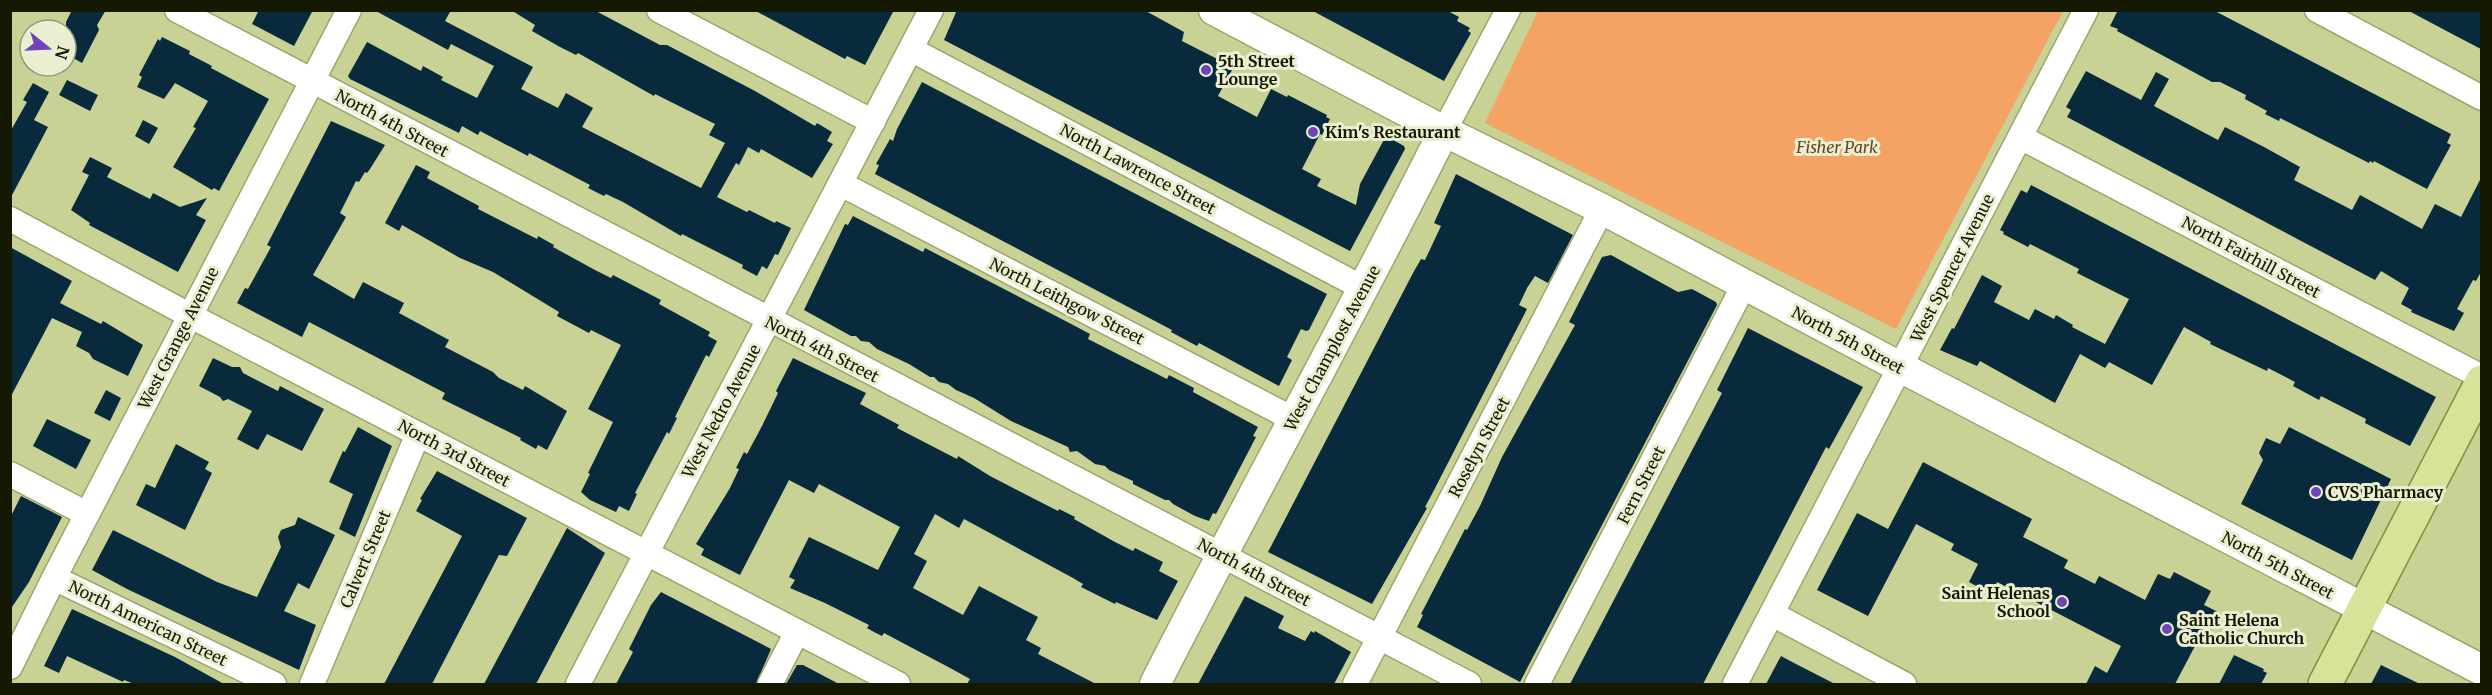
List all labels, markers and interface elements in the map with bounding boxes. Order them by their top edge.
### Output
north arrow [18,18,78,78]
text: N [51,44,74,62]
place label: 5th Street Lounge [1218,51,1296,89]
marker: 5th Street Lounge [1199,63,1213,77]
street label: North 4th Street [332,85,453,162]
street label: North Lawrence Street [1057,119,1220,219]
place label: Kim's Restaurant [1325,122,1461,142]
marker: Kim's Restaurant [1306,125,1320,139]
park label: Fisher Park [1795,137,1878,157]
street label: West Spencer Avenue [1906,191,1998,346]
street label: North Fairhill Street [2178,212,2324,302]
street label: North Leithgow Street [986,253,1148,349]
street label: West Champlost Avenue [1279,262,1384,435]
street label: West Grange Avenue [133,264,223,413]
street label: North 5th Street [1788,302,1908,378]
street label: North 4th Street [762,312,883,387]
street label: West Nedro Avenue [677,341,765,482]
street label: Roselyn Street [1444,393,1514,501]
street label: North 3rd Street [395,415,514,491]
street label: Fern Street [1613,442,1670,527]
place label: CVS Pharmacy [2328,482,2444,502]
marker: CVS Pharmacy [2309,485,2323,499]
street label: Calvert Street [335,506,395,611]
street label: North 5th Street [2218,527,2338,603]
street label: North 4th Street [1194,534,1315,611]
street label: North American Street [65,576,231,670]
place label: Saint Helenas School [1942,583,2050,621]
marker: Saint Helenas School [2055,595,2069,609]
place label: Saint Helena Catholic Church [2179,610,2305,648]
marker: Saint Helena Catholic Church [2160,622,2174,636]

